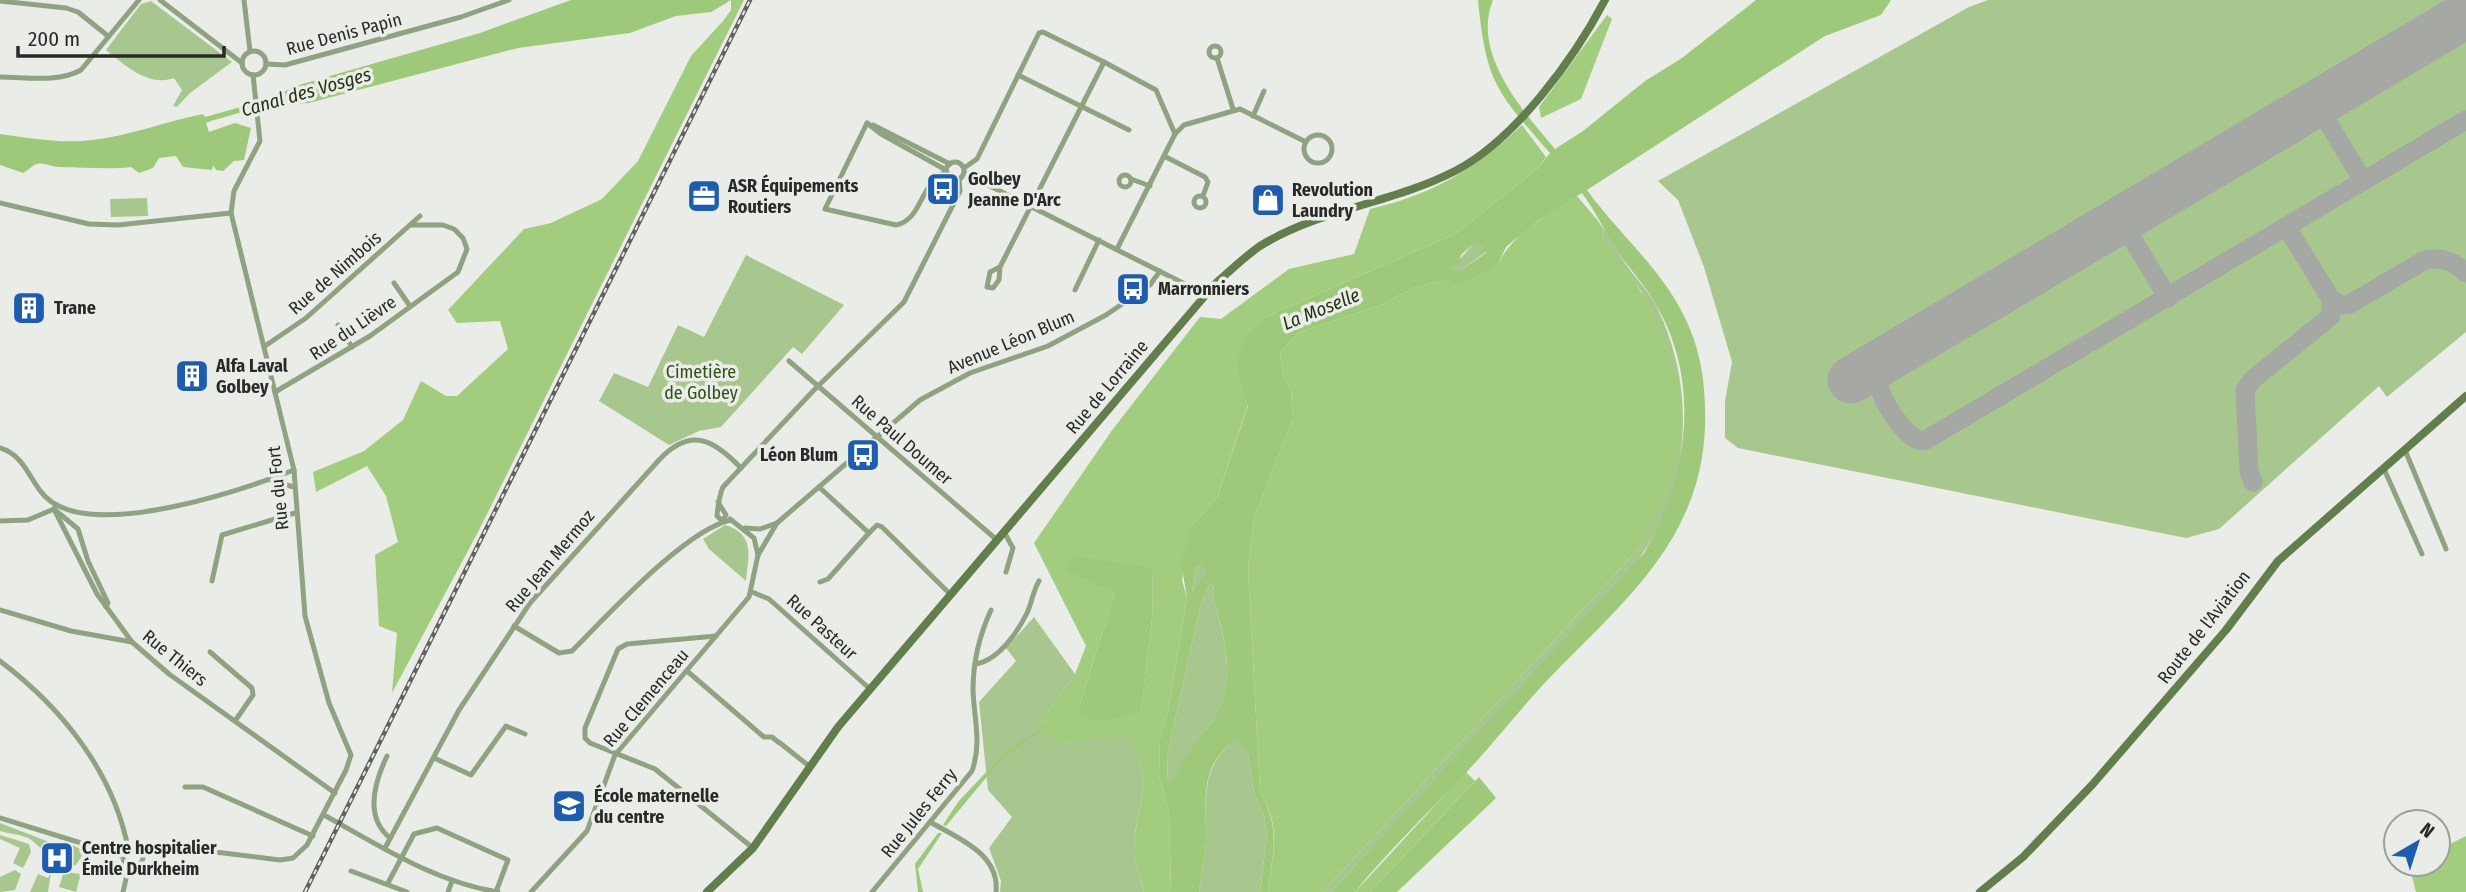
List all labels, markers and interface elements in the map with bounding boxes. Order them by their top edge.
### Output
street label: Rue Denis Papin [284,8,404,60]
scale bar [18,14,224,58]
text: 200 m [28,26,80,52]
water label: Canal des Vosges [239,63,373,121]
place label: Golbey Jeanne D'Arc [967,168,1061,211]
bus stop icon: Golbey Jeanne D'Arc [924,170,962,208]
place label: ASR Équipements Routiers [727,174,858,218]
office icon: ASR Équipements Routiers [685,177,723,215]
place label: Revolution Laundry [1292,179,1373,222]
shop icon: Revolution Laundry [1249,181,1287,219]
street label: Rue de Nimbois [284,227,386,319]
bus stop icon: Marronniers [1114,270,1152,308]
place label: Marronniers [1158,278,1249,300]
water label: La Moselle [1279,283,1363,335]
building icon: Trane [10,289,48,327]
street label: Rue du Lièvre [306,291,401,365]
place label: Trane [54,297,96,319]
street label: Avenue Léon Blum [944,305,1078,379]
street label: Rue de Lorraine [1061,335,1153,438]
place label: Alfa Laval Golbey [215,355,288,398]
building icon: Alfa Laval Golbey [173,357,211,395]
park label: Cimetière de Golbey [664,361,738,404]
street label: Rue Paul Doumer [847,390,957,490]
bus stop icon: Léon Blum [844,436,882,474]
place label: Léon Blum [760,444,838,466]
street label: Rue du Fort [263,445,293,531]
street label: Rue Jean Mermoz [501,505,599,617]
street label: Route de l'Aviation [2153,566,2255,688]
street label: Rue Pasteur [782,590,862,665]
street label: Rue Thiers [138,625,212,691]
street label: Rue Clemenceau [599,644,693,752]
street label: Rue Jules Ferry [876,764,962,862]
place label: École maternelle du centre [594,784,719,828]
school or university icon: École maternelle du centre [550,787,588,825]
north arrow [2382,808,2452,878]
text: N [2416,818,2439,843]
place label: Centre hospitalier Émile Durkheim [82,837,217,880]
hospital icon: Centre hospitalier Émile Durkheim [38,839,76,877]

